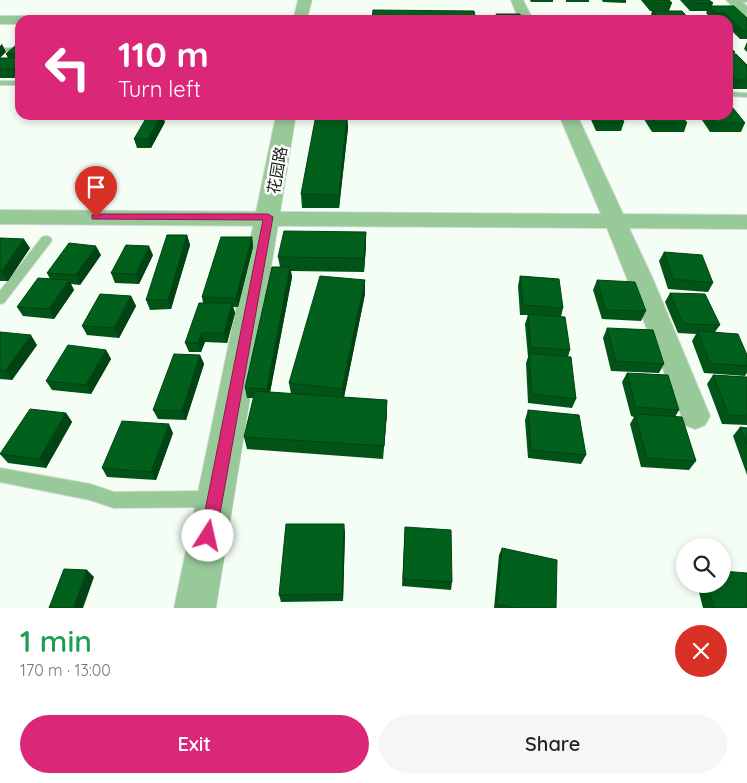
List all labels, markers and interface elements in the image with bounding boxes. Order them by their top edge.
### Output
text: 110 m [118,32,209,76]
icon: left [35,35,100,100]
text: Turn left [118,75,201,103]
street label: 花园路 [263,145,291,195]
pin [75,166,117,217]
icon: arrive [82,173,110,201]
position arrow [181,509,233,561]
map controls [676,538,731,593]
button: search [676,538,731,593]
text: 1 min [20,622,92,660]
button: close [675,625,727,677]
text: 170 m · 13:00 [20,660,111,680]
button: Exit [20,715,369,773]
button: Share [379,715,727,773]

